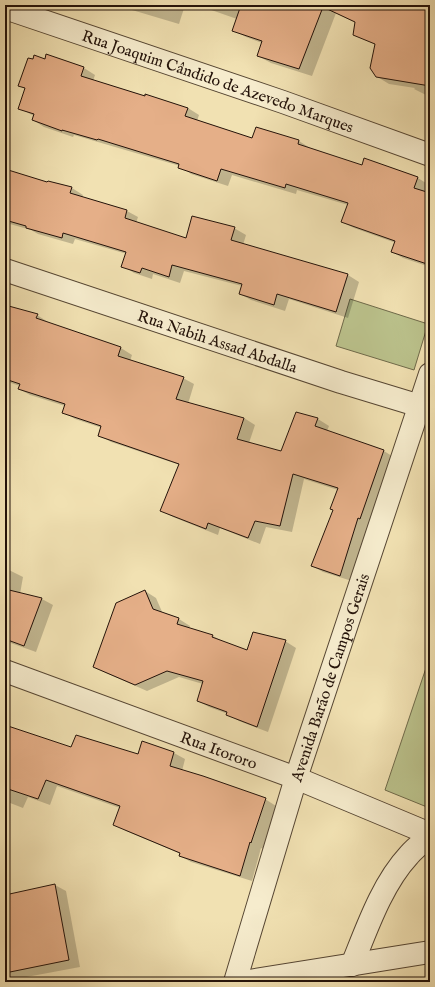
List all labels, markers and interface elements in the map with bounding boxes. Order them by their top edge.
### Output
street label: Rua Joaquim Cândido de Azevedo Marques [79,27,356,139]
street label: Rua Nabih Assad Abdalla [134,307,300,379]
street label: Avenida Barão de Campos Gerais [287,571,375,786]
street label: Rua Itororo [177,728,260,775]

